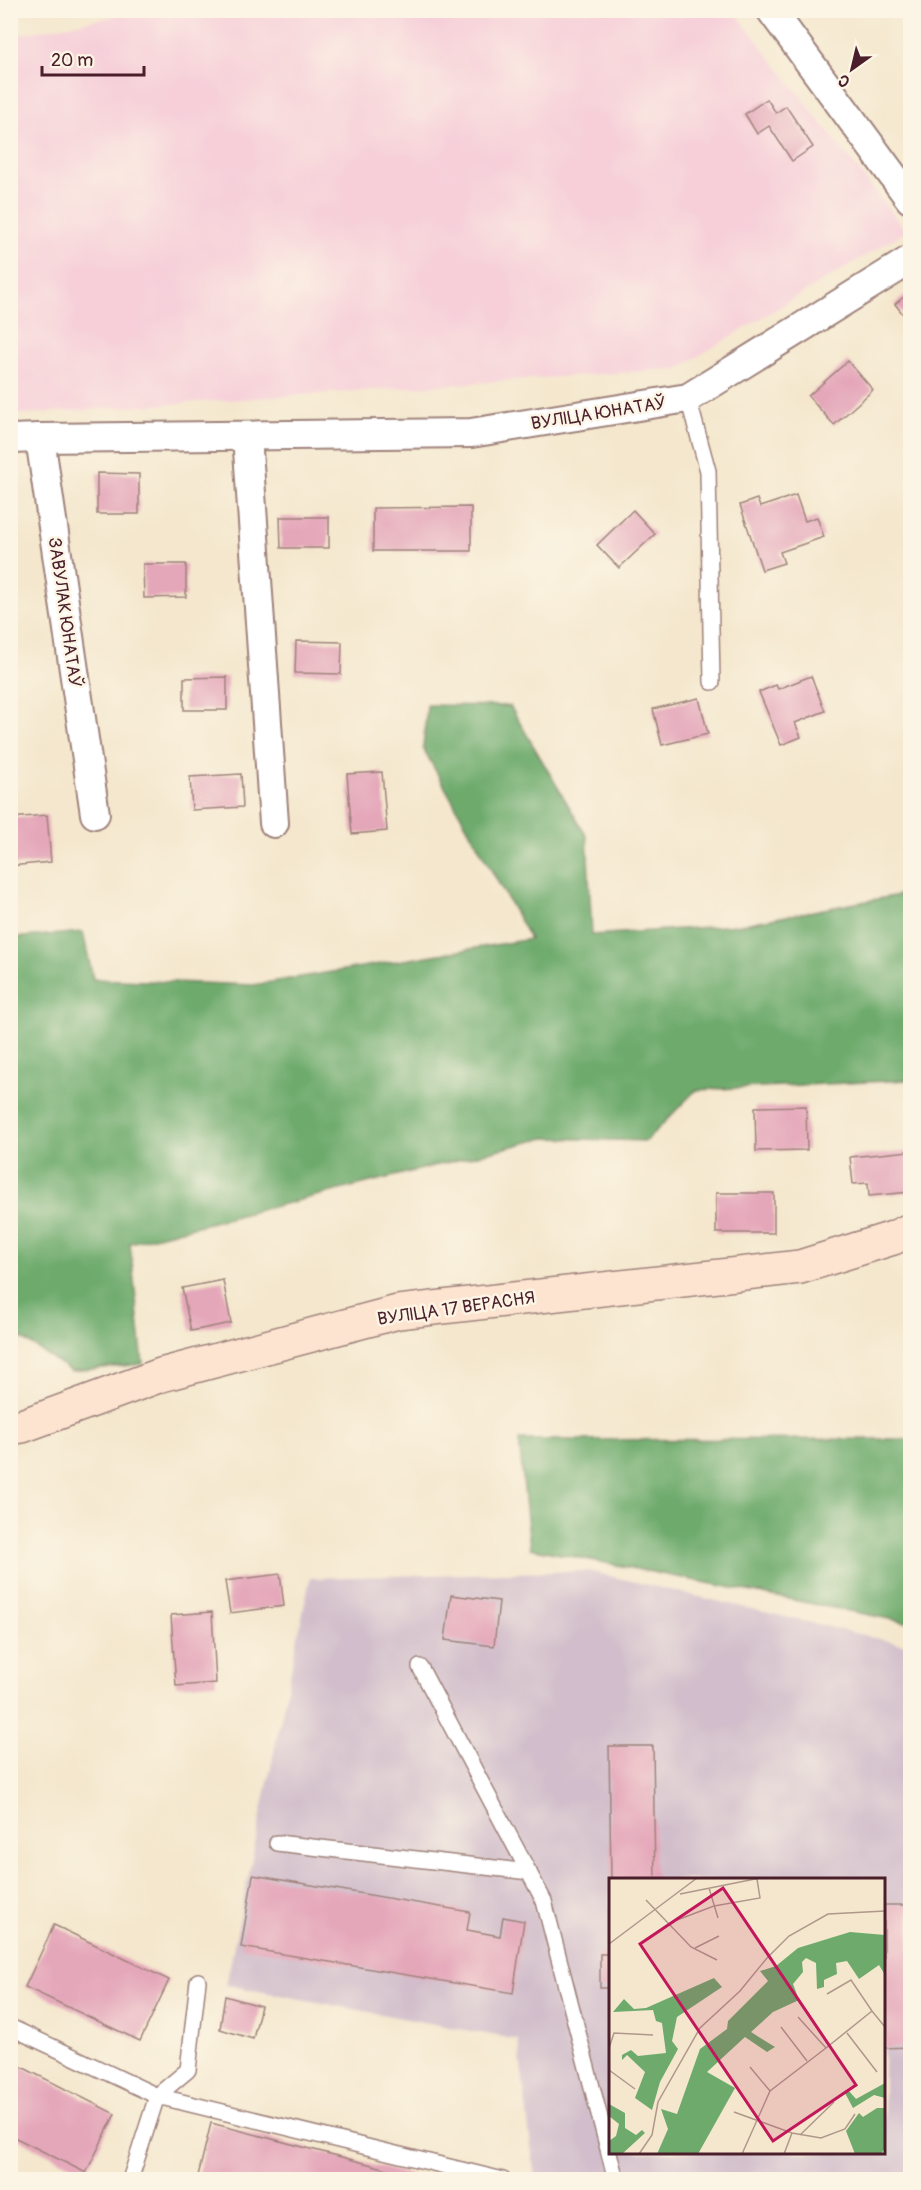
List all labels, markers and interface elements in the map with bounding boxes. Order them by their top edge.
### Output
scale bar [42,39,144,77]
north arrow [822,39,882,99]
text: 20 m [51,49,93,72]
text: С [834,69,854,92]
street label: ВУЛІЦА ЮНАТАЎ [529,392,667,435]
street label: ЗАВУЛАК ЮНАТАЎ [43,536,86,688]
street label: ВУЛІЦА 17 ВЕРАСНЯ [376,1286,536,1331]
inset map [609,1878,885,2154]

